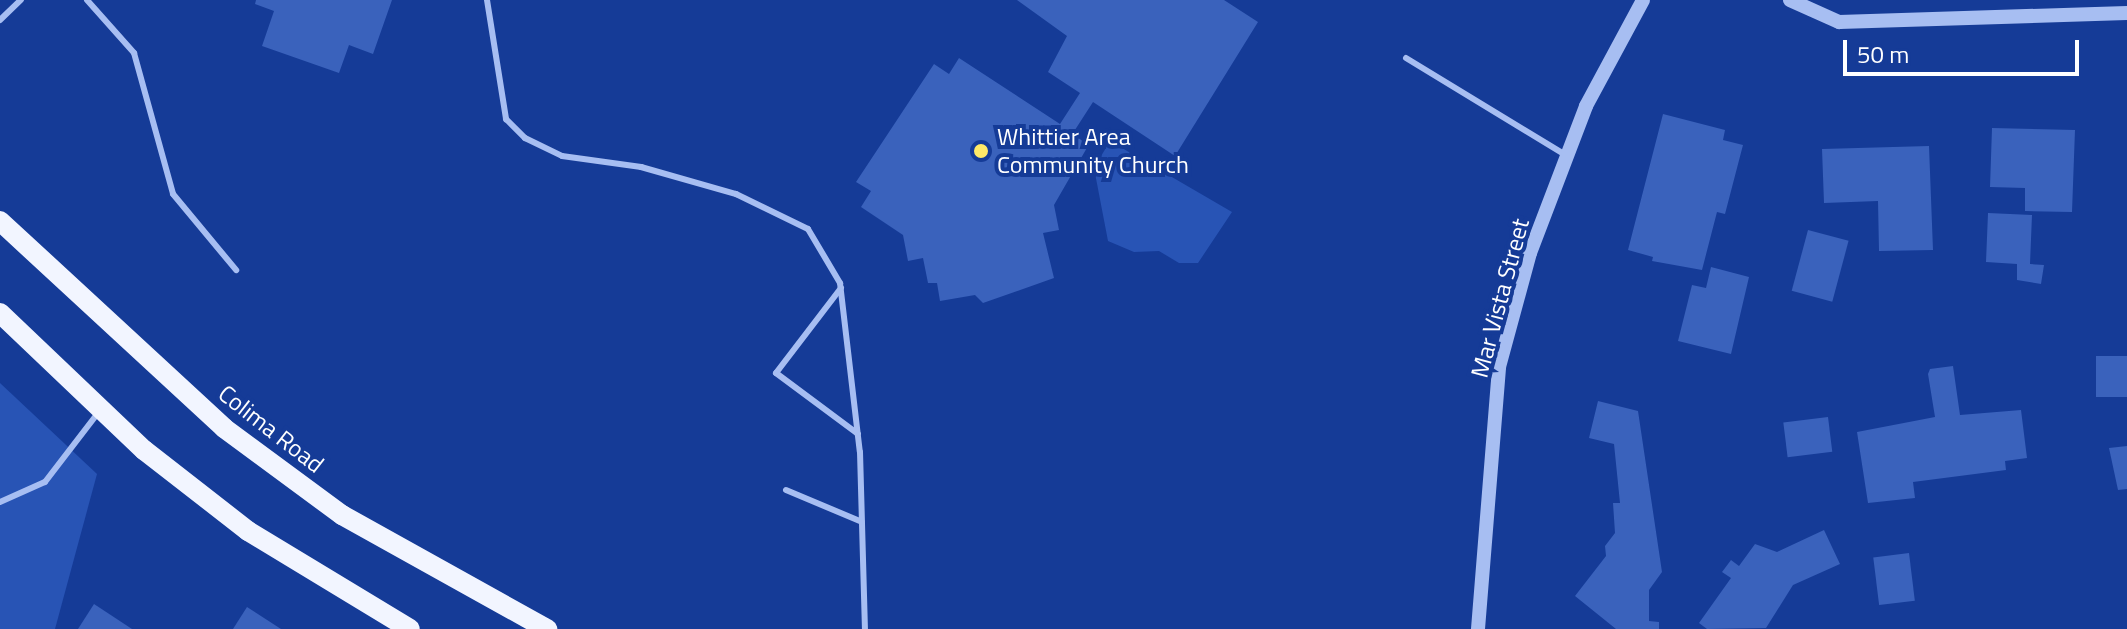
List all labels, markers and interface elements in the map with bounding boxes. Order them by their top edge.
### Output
scale bar [1847,24,2083,74]
text: 50 m [1857,36,1909,72]
place label: Whittier Area Community Church [997,123,1189,179]
marker: Whittier Area Community Church [972,142,990,160]
street label: Mar Vista Street [1465,215,1535,381]
street label: Colima Road [213,379,329,479]

